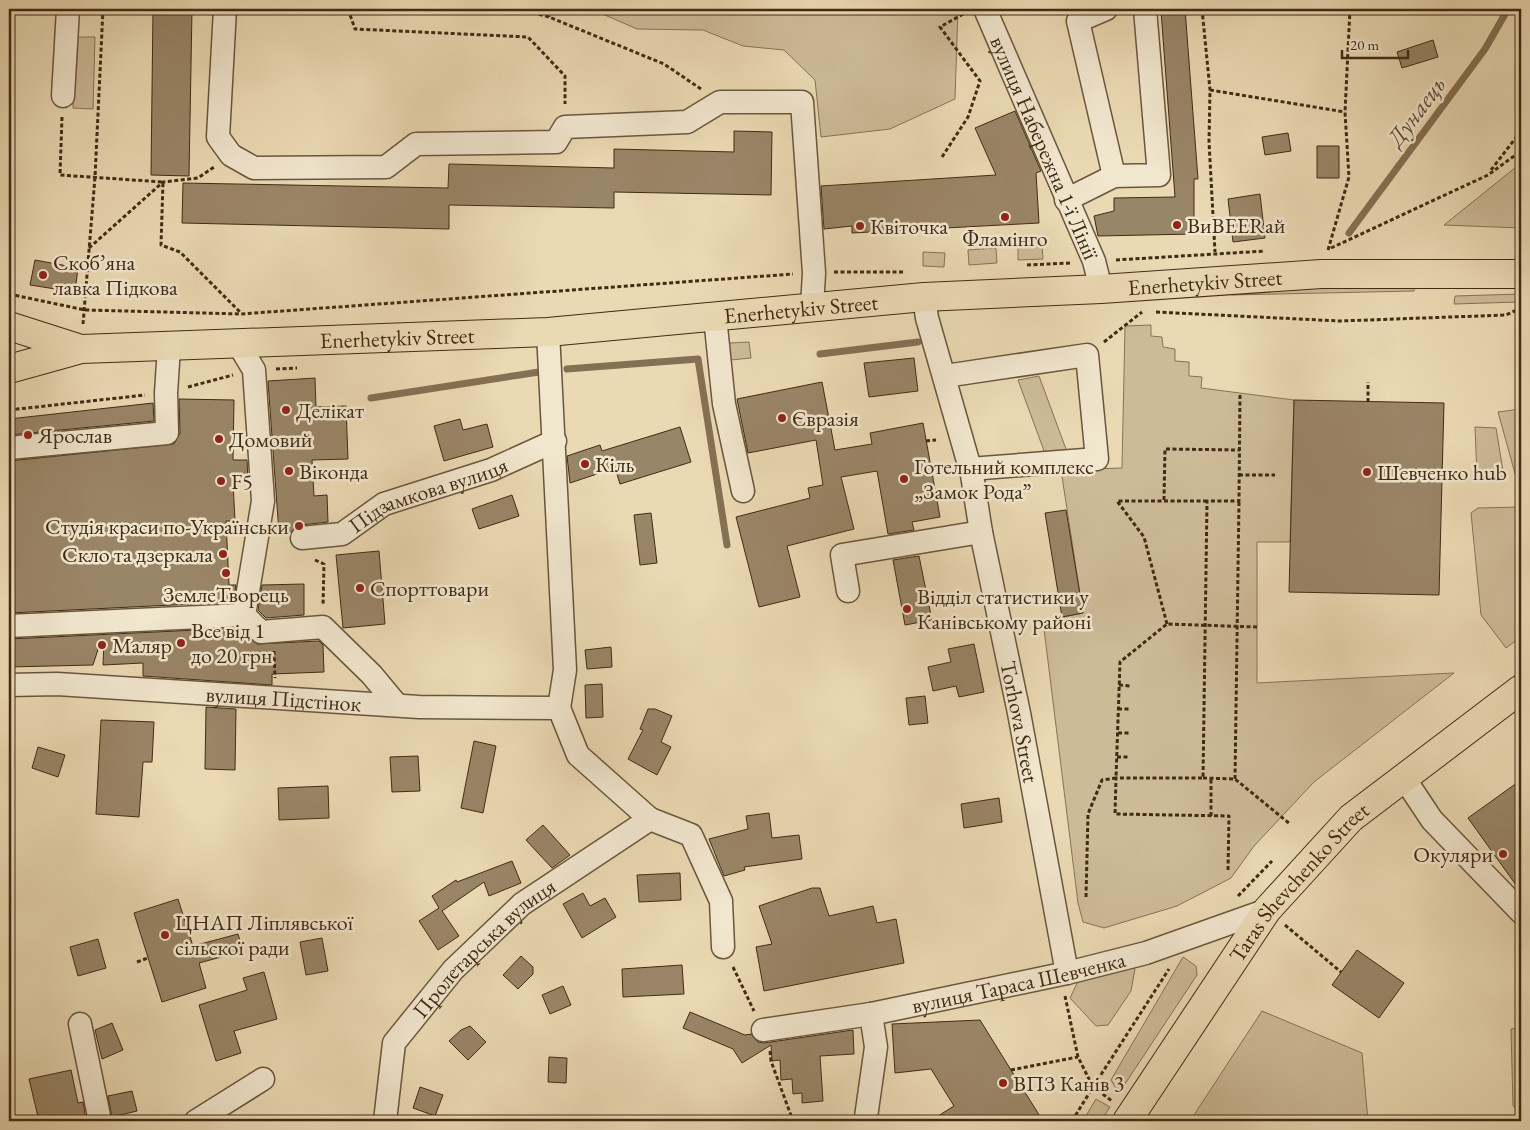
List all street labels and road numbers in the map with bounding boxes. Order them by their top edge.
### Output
street label: вулиця Набережна 1-ї Лінії [984,31,1106,264]
street label: Enerhetykiv Street [1127,262,1283,302]
street label: Enerhetykiv Street [723,287,879,330]
street label: Enerhetykiv Street [319,320,475,355]
street label: Підзамкова вулиця [343,450,512,539]
street label: Torhova Street [994,658,1046,785]
street label: вулиця Підстінок [205,679,363,718]
street label: Taras Shevchenko Street [1222,795,1375,968]
street label: Пролетарська вулиця [406,871,561,1024]
street label: вулиця Тараса Шевченка [909,944,1129,1020]

